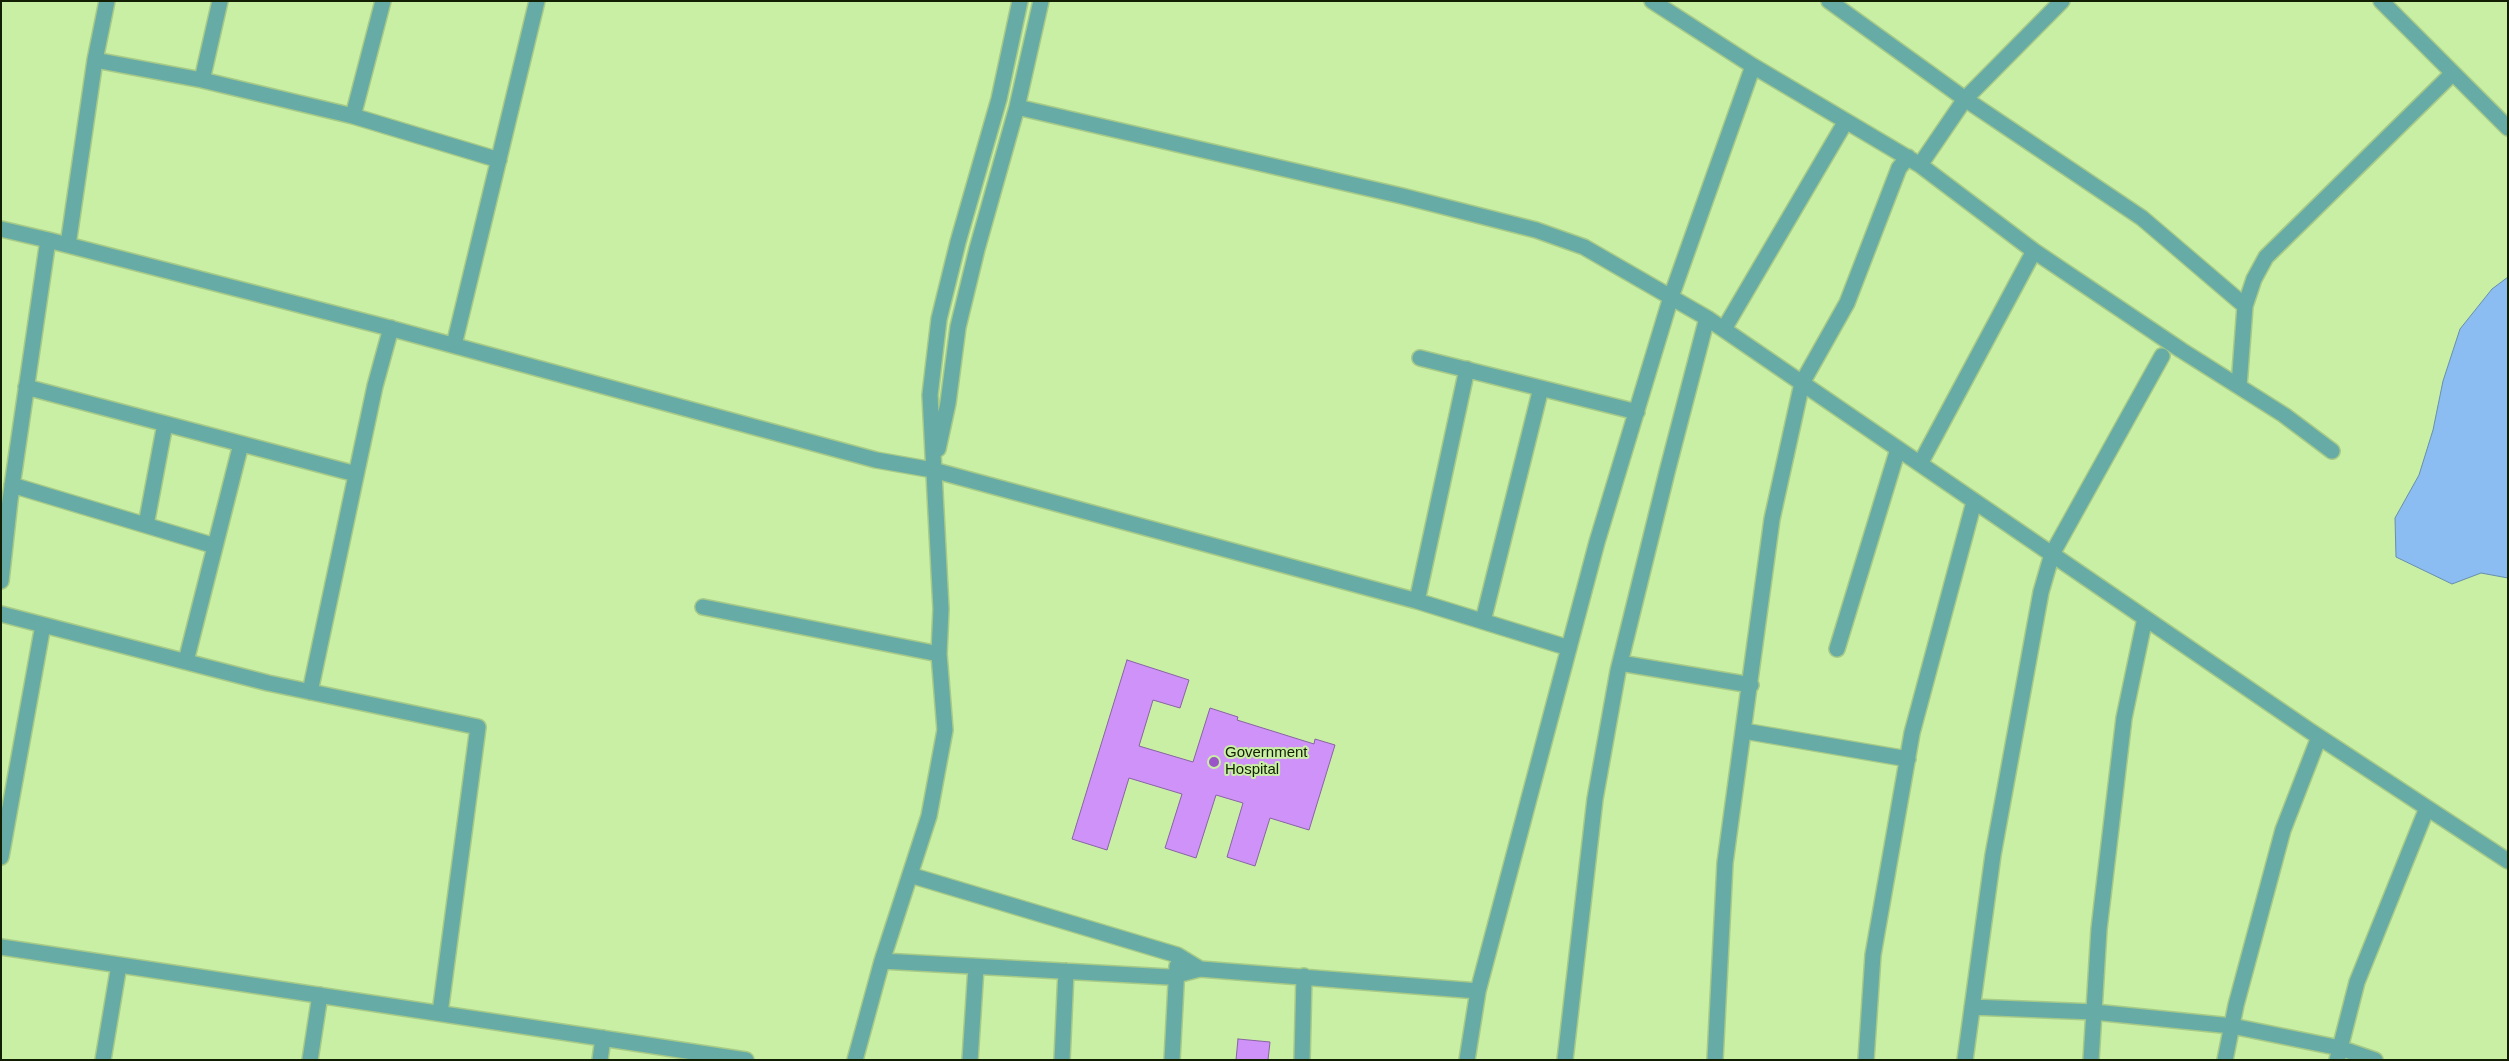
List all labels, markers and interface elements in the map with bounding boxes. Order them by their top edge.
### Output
place label: Government Hospital [1225,744,1308,779]
marker: Government Hospital [1207,755,1221,769]

